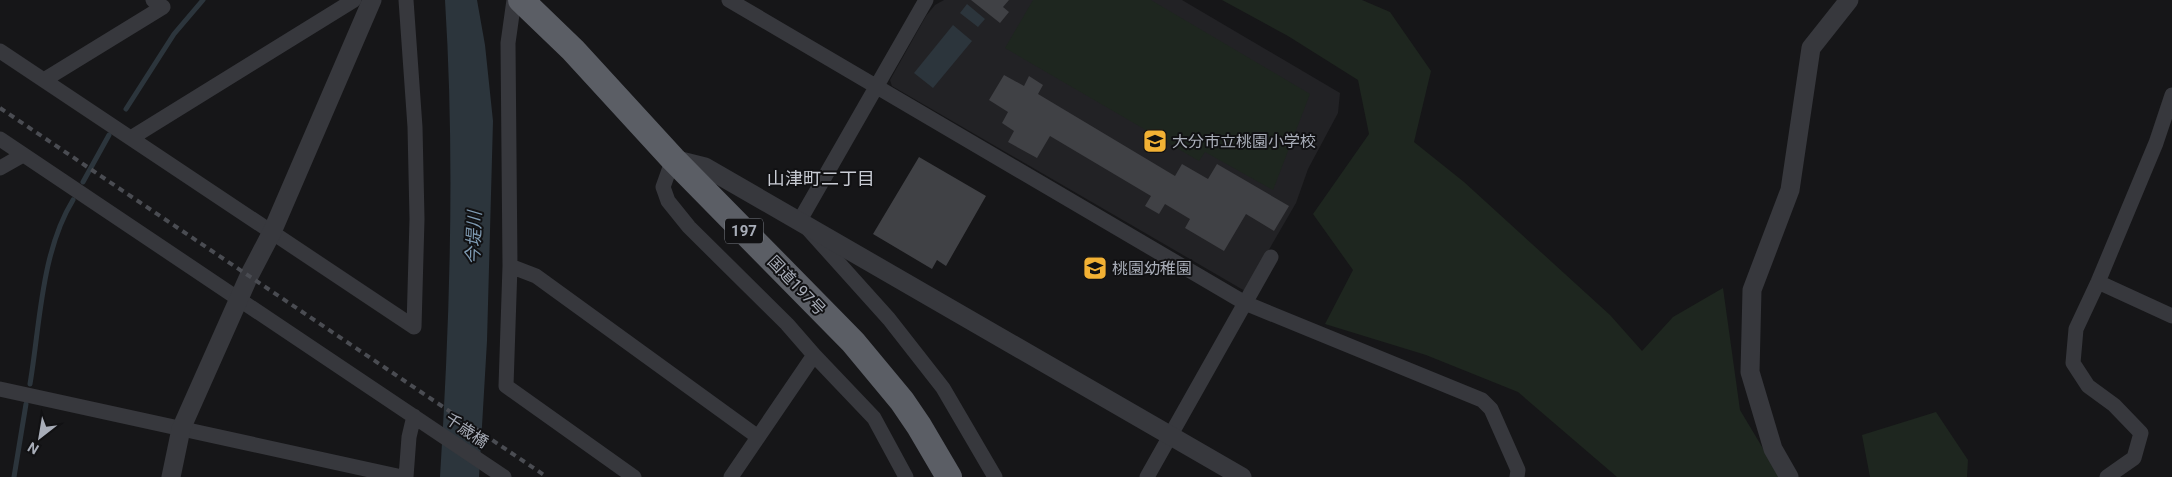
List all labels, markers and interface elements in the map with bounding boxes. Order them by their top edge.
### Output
school or university icon: 大分市立桃園小学校 [1142,128,1168,154]
place label: 大分市立桃園小学校 [1172,132,1316,151]
district label: 山津町二丁目 [767,168,875,189]
water label: 今堤川 [462,209,485,265]
road number: 197 [725,218,763,244]
street label: 国道197号 [764,252,830,319]
school or university icon: 桃園幼稚園 [1082,255,1108,281]
place label: 桃園幼稚園 [1112,259,1192,278]
street label: 千歳橋 [442,409,492,452]
north arrow [15,412,65,462]
text: N [25,439,42,458]

